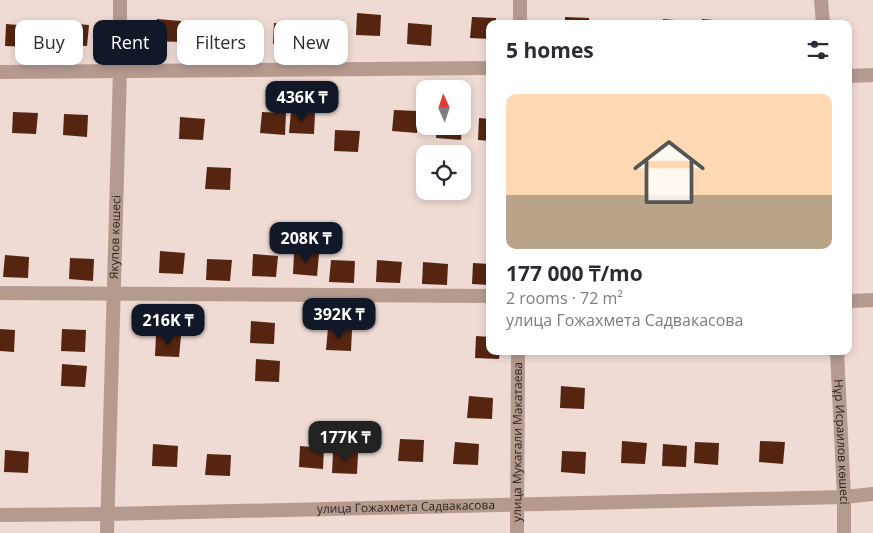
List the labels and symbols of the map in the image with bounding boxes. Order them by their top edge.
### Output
pin: 436K ₸ [261,80,343,123]
north arrow [416,80,471,135]
street label: Якупов көшесі [105,195,124,279]
pin: 208K ₸ [265,222,347,264]
pin: 392K ₸ [298,298,380,340]
pin: 216K ₸ [127,304,209,346]
street label: улица Мукагали Макатаева [508,362,526,522]
street label: Нұр Исраилов көшесі [830,379,853,505]
pin: 177K ₸ [304,420,386,463]
street label: улица Гожахмета Садвакасова [317,496,495,517]

